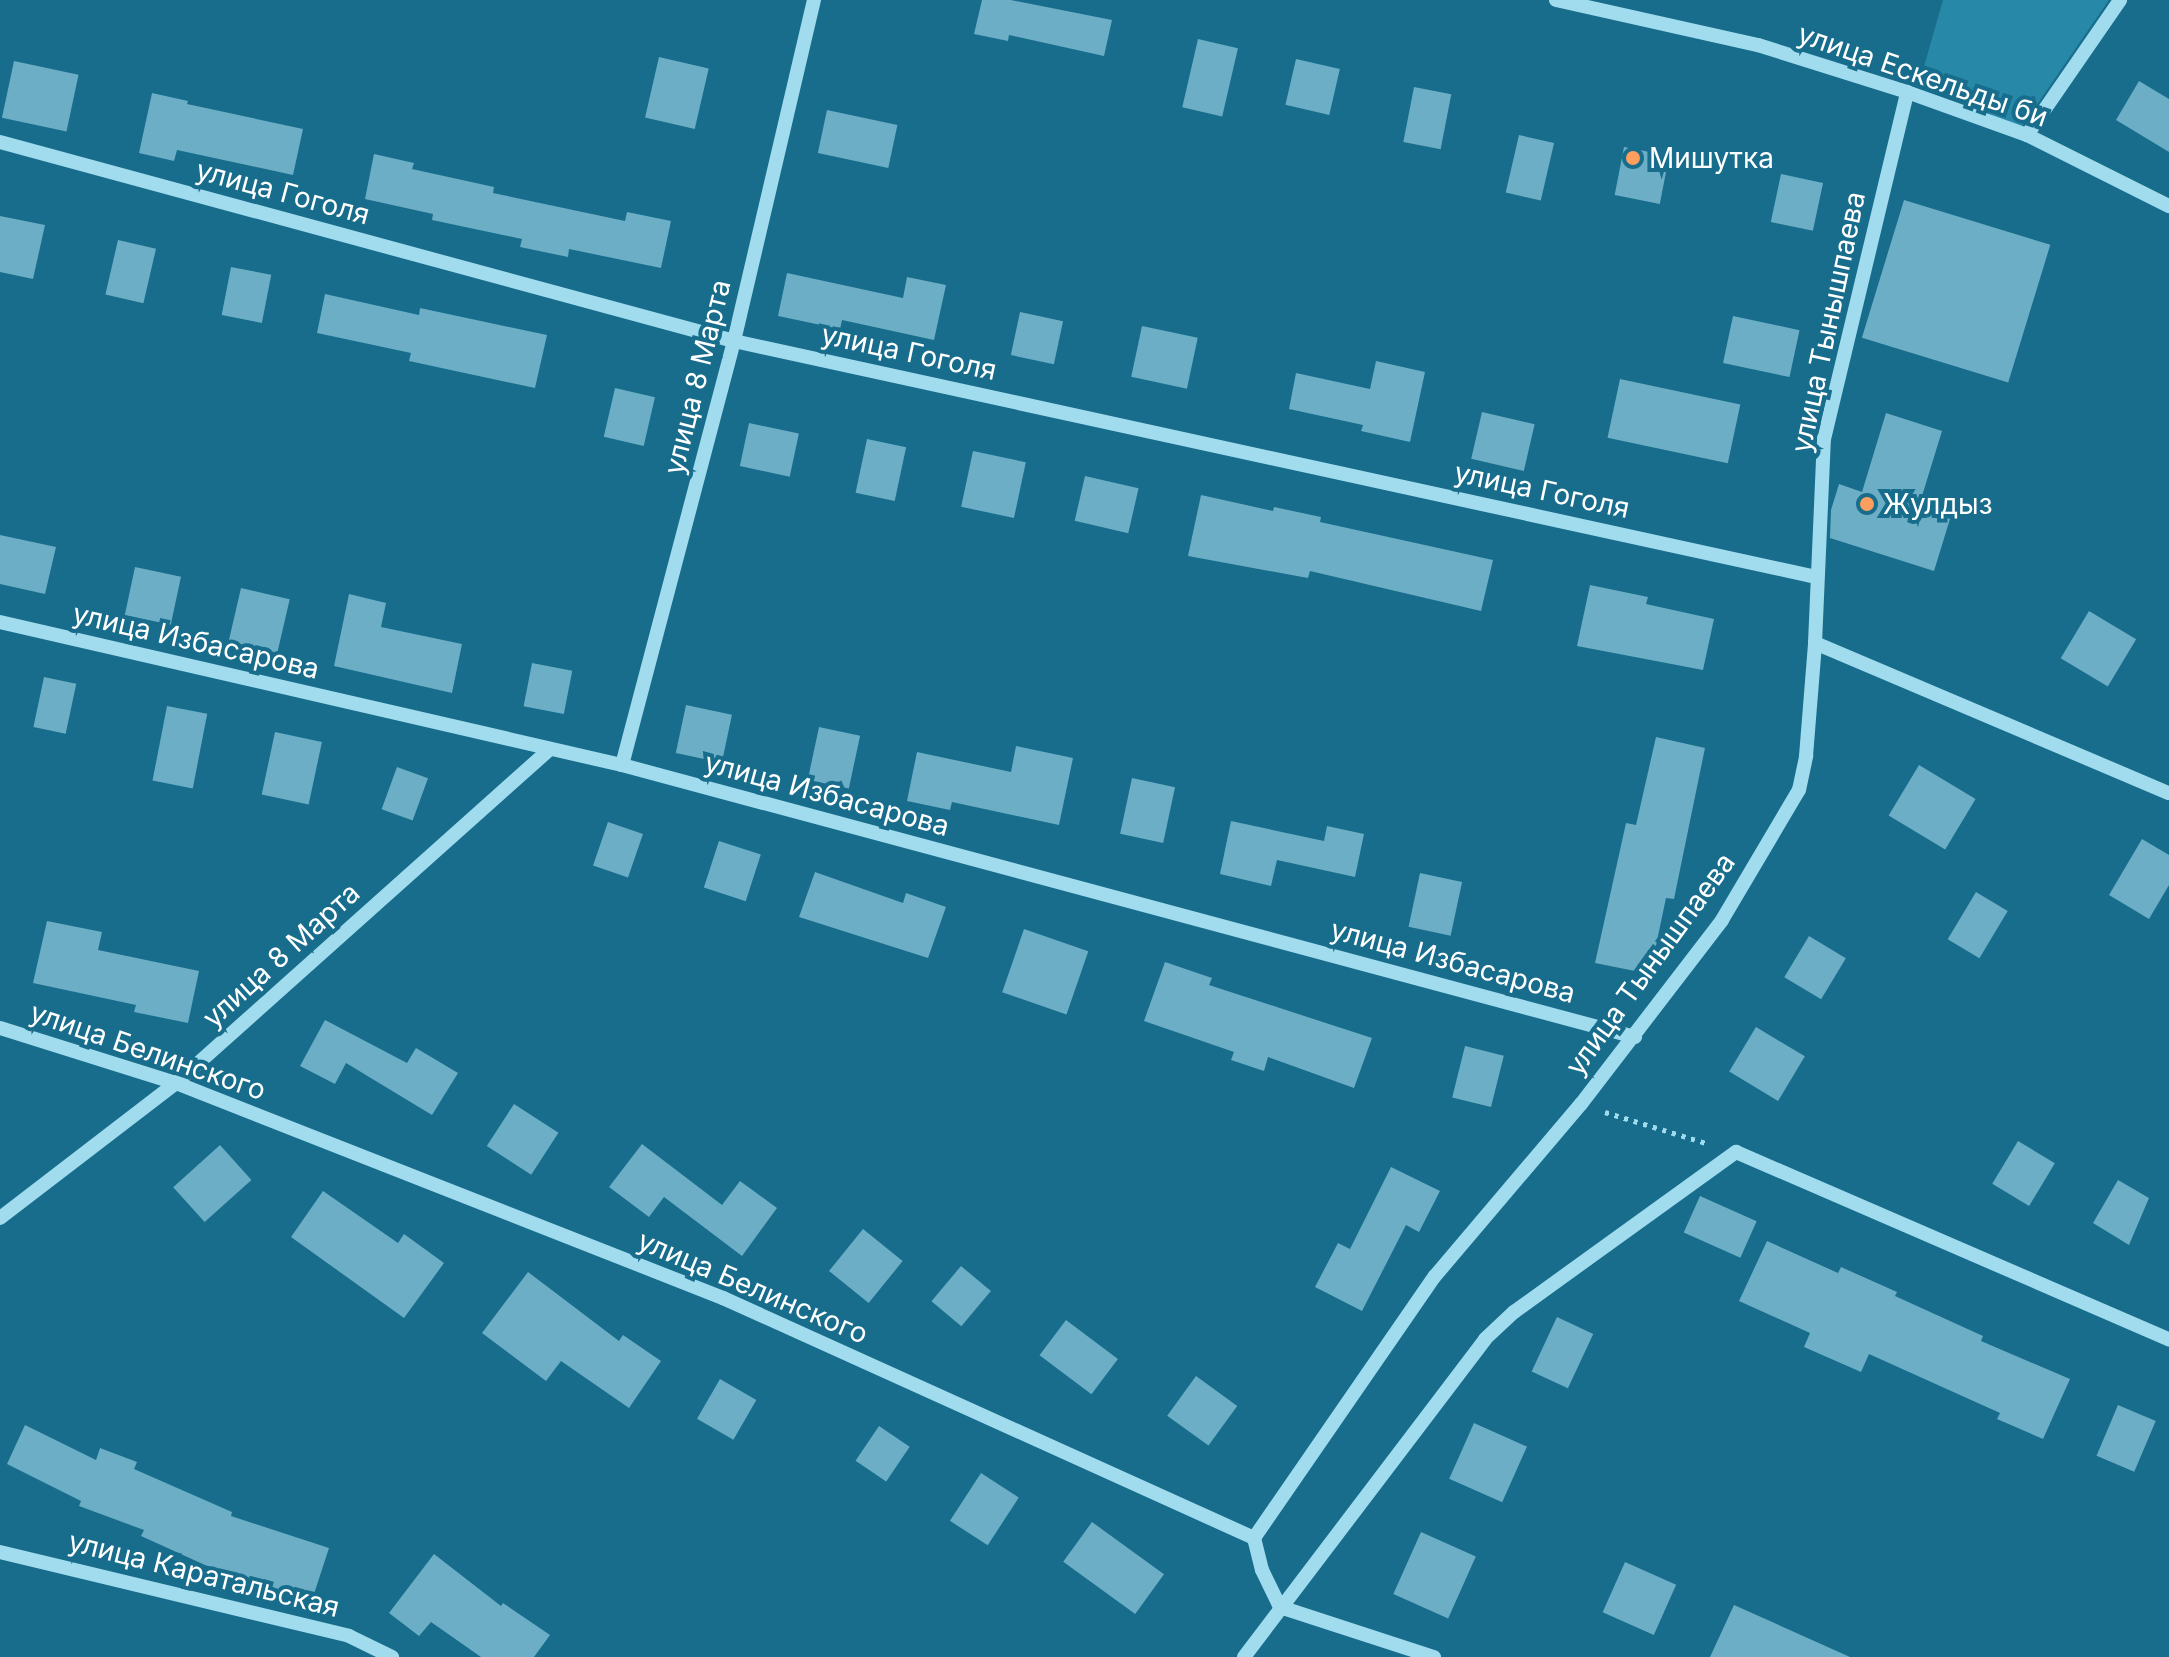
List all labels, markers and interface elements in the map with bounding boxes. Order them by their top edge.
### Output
street label: улица Ескельды би [1794,16,2052,134]
place label: Мишутка [1649,141,1774,175]
marker: Мишутка [1624,149,1642,167]
street label: улица Гоголя [192,153,374,231]
street label: улица Тынышпаева [1784,188,1872,456]
street label: улица 8 Марта [657,276,737,478]
street label: улица Гоголя [818,317,1000,387]
street label: улица Гоголя [1451,455,1633,525]
place label: Жулдыз [1883,487,1992,521]
marker: Жулдыз [1858,495,1876,513]
street label: улица Избасарова [69,596,323,686]
street label: улица Избасарова [701,745,953,843]
street label: улица Тынышпаева [1558,846,1742,1082]
street label: улица 8 Марта [196,876,366,1034]
street label: улица Избасарова [1327,912,1579,1010]
street label: улица Белинского [26,995,270,1107]
street label: улица Белинского [633,1223,873,1351]
street label: улица Каратальская [65,1524,343,1624]

